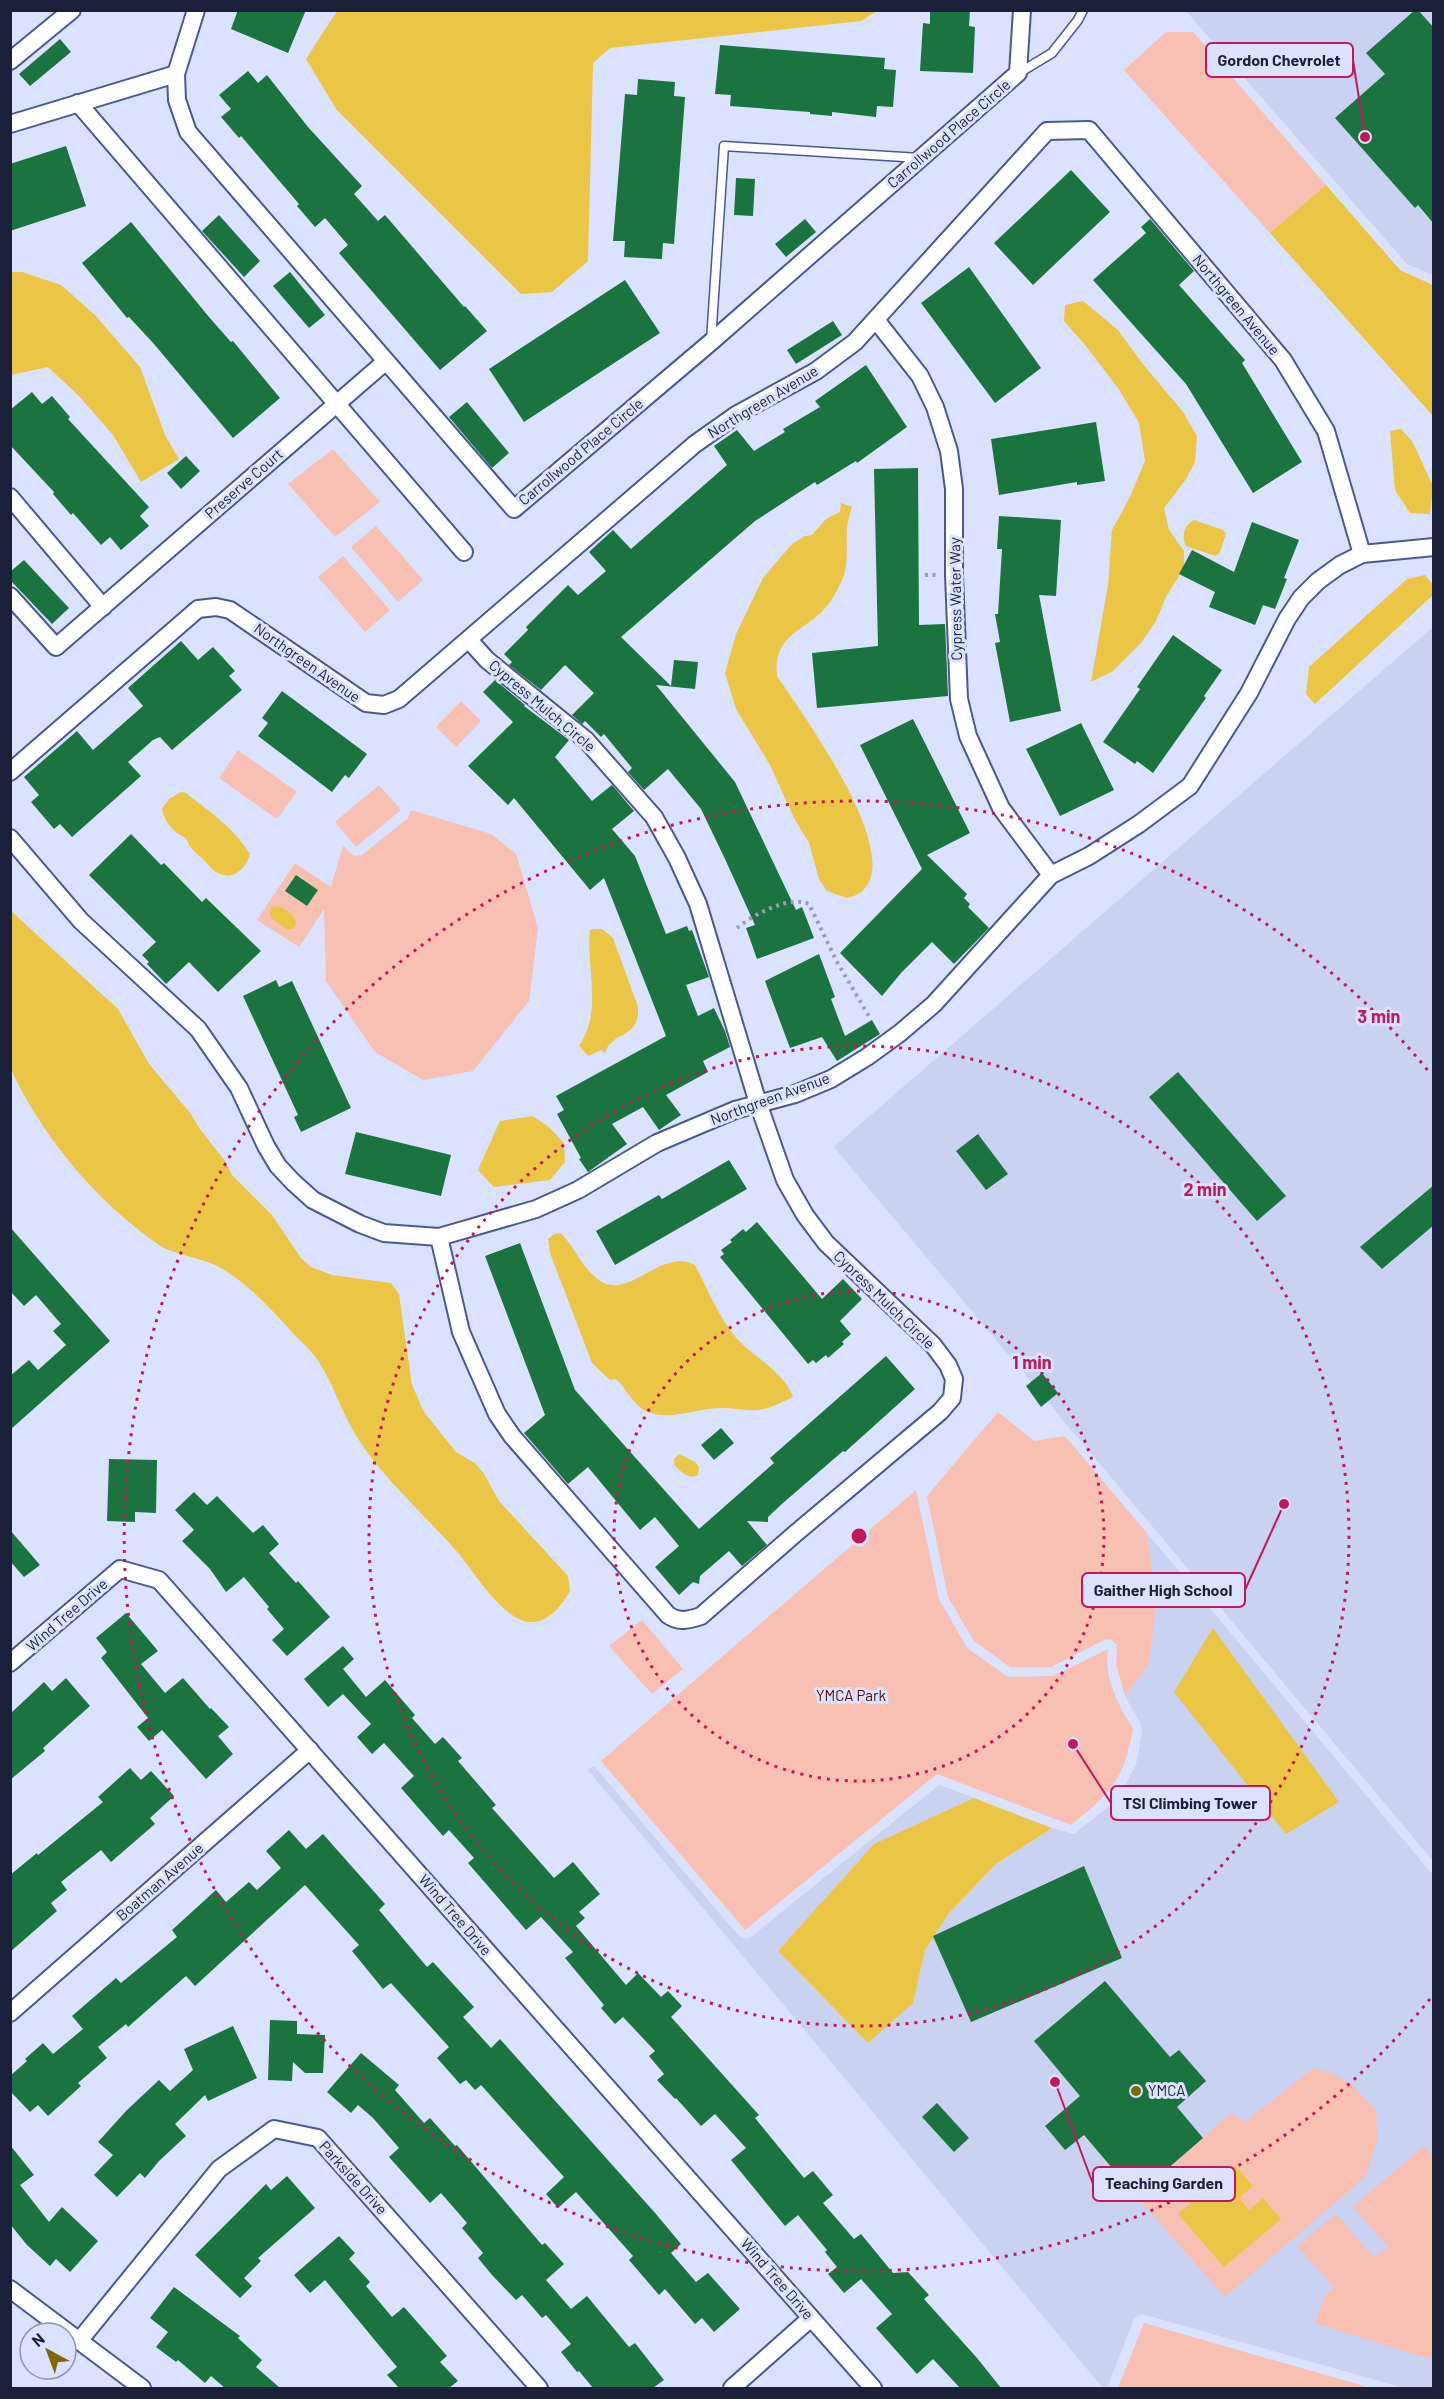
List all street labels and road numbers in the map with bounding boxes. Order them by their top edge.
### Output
street label: Carrollwood Place Circle [883,75,1013,192]
street label: Northgreen Avenue [1189,250,1284,358]
street label: Northgreen Avenue [704,361,821,441]
street label: Carrollwood Place Circle [514,394,646,509]
street label: Preserve Court [201,444,286,522]
street label: Cypress Water Way [945,537,965,661]
street label: Northgreen Avenue [251,619,364,706]
street label: Cypress Mulch Circle [486,655,600,755]
street label: Northgreen Avenue [708,1068,832,1128]
street label: Cypress Mulch Circle [830,1246,939,1352]
street label: Wind Tree Drive [22,1574,111,1654]
street label: Boatman Avenue [112,1839,207,1924]
street label: Wind Tree Drive [416,1870,496,1959]
street label: Parkside Drive [316,2137,392,2218]
street label: Wind Tree Drive [738,2234,818,2323]

